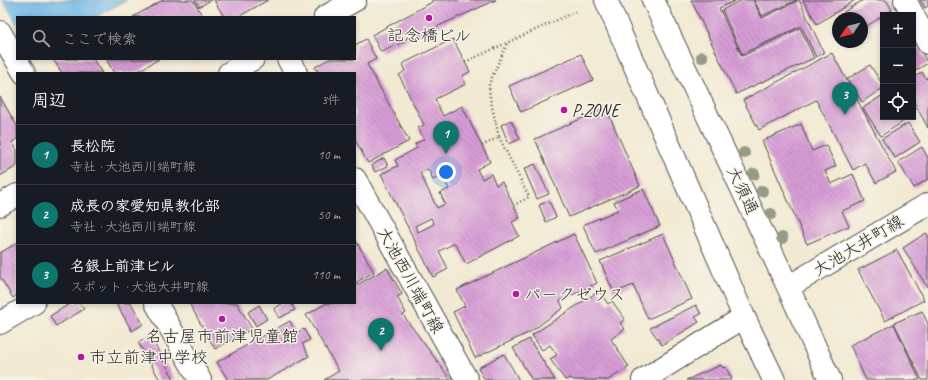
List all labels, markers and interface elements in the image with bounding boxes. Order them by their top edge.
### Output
north arrow [832,12,868,48]
map controls [880,12,916,120]
button: + [880,12,916,48]
marker: 記念橋ビル [424,13,434,23]
search box [16,16,356,60]
place label: 記念橋ビル [387,25,471,46]
icon: search [30,27,52,49]
text: ここで検索 [62,30,137,49]
button: − [880,48,916,84]
pin: 3 [832,82,858,115]
button: locate [880,84,916,120]
text: 周辺 [32,90,66,111]
text: 3件 [321,92,340,108]
place label: P.ZONE [572,100,622,121]
marker: P.ZONE [559,105,569,115]
pin: 1 [433,121,459,154]
text: 長松院 [70,137,115,156]
text: 1 [42,147,48,163]
text: 10 m [318,147,340,163]
text: 寺社 · 大池西川端町線 [70,159,196,175]
your location [436,162,456,182]
street label: 大須通 [722,163,763,218]
text: 成長の家愛知県教化部 [70,197,220,216]
text: 2 [42,207,48,223]
text: 50 m [318,207,340,223]
street label: 大池大井町線 [809,210,907,281]
text: 寺社 · 大池西川端町線 [70,219,196,235]
street label: 大池西川端町線 [373,223,449,337]
text: 名銀上前津ビル [70,257,175,276]
text: 3 [42,267,48,283]
text: 110 m [312,267,340,283]
text: スポット · 大池大井町線 [70,279,209,295]
place label: パークゼウス [524,284,625,305]
marker: パークゼウス [511,289,521,299]
marker: 名古屋市前津児童館 [217,314,227,324]
pin: 2 [368,318,394,351]
place label: 名古屋市前津児童館 [146,326,299,347]
place label: 市立前津中学校 [89,347,208,368]
marker: 市立前津中学校 [76,352,86,362]

